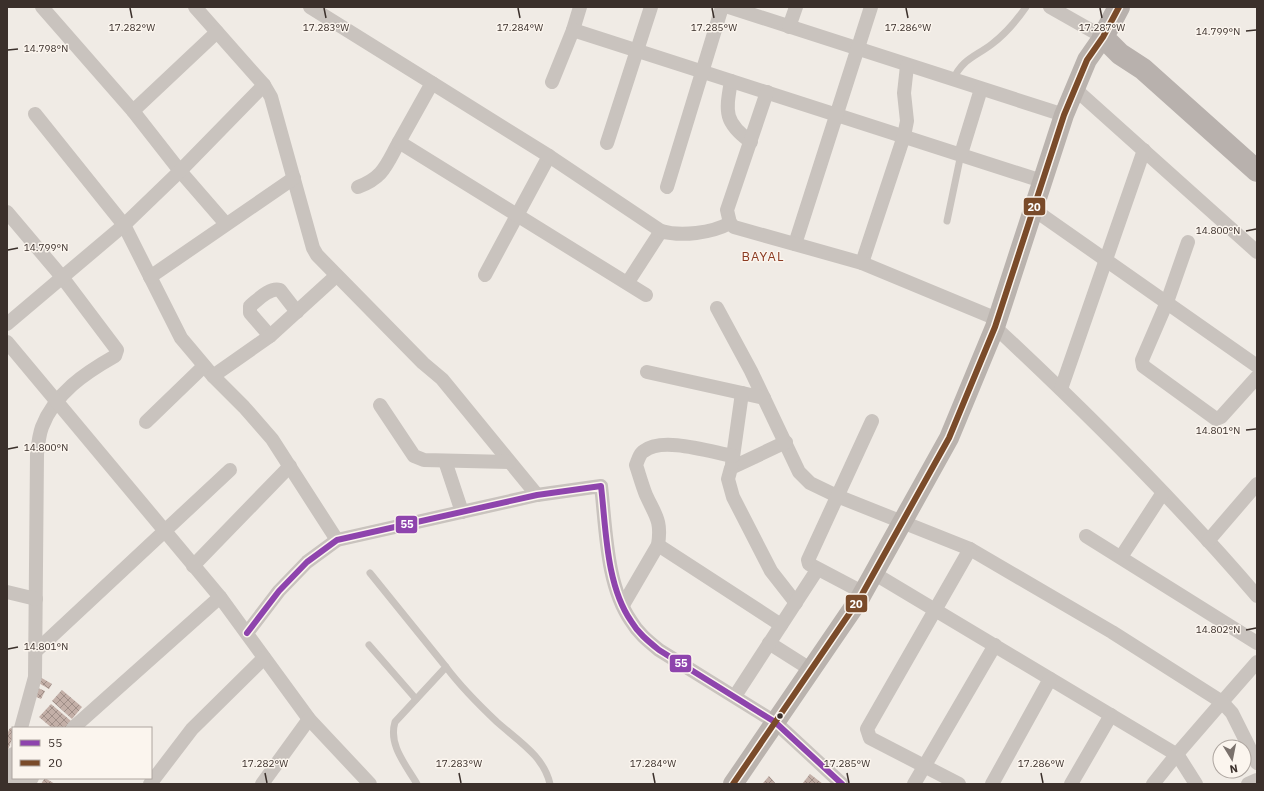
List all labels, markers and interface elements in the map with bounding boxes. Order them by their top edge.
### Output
text: 17.282°W [109,21,155,34]
text: 17.283°W [303,21,349,34]
text: 17.284°W [497,21,543,34]
text: 17.285°W [691,21,737,34]
text: 17.286°W [885,21,931,34]
text: 17.287°W [1079,21,1125,34]
text: 14.799°N [1196,25,1240,38]
text: 14.798°N [24,42,68,55]
line badge: 20 [1023,197,1046,216]
text: 20 [1027,200,1041,214]
text: 14.800°N [1196,224,1240,237]
text: 14.799°N [24,241,68,254]
district label: BAYAL [742,248,784,265]
text: 14.801°N [1196,424,1240,437]
text: 14.800°N [24,441,68,454]
line badge: 55 [395,515,418,534]
text: 55 [400,517,414,531]
line badge: 20 [845,594,868,613]
text: 20 [849,597,863,611]
text: 14.802°N [1196,623,1240,636]
text: 14.801°N [24,640,68,653]
line badge: 55 [669,654,692,673]
text: 55 [674,656,688,670]
unlabelled marker [775,711,785,721]
legend [12,727,152,779]
text: 55 [48,735,62,750]
north arrow [1212,739,1252,779]
text: 20 [48,755,62,770]
text: 17.282°W [242,757,288,770]
text: 17.283°W [436,757,482,770]
text: 17.284°W [630,757,676,770]
text: 17.285°W [824,757,870,770]
text: 17.286°W [1018,757,1064,770]
text: N [1229,761,1239,776]

